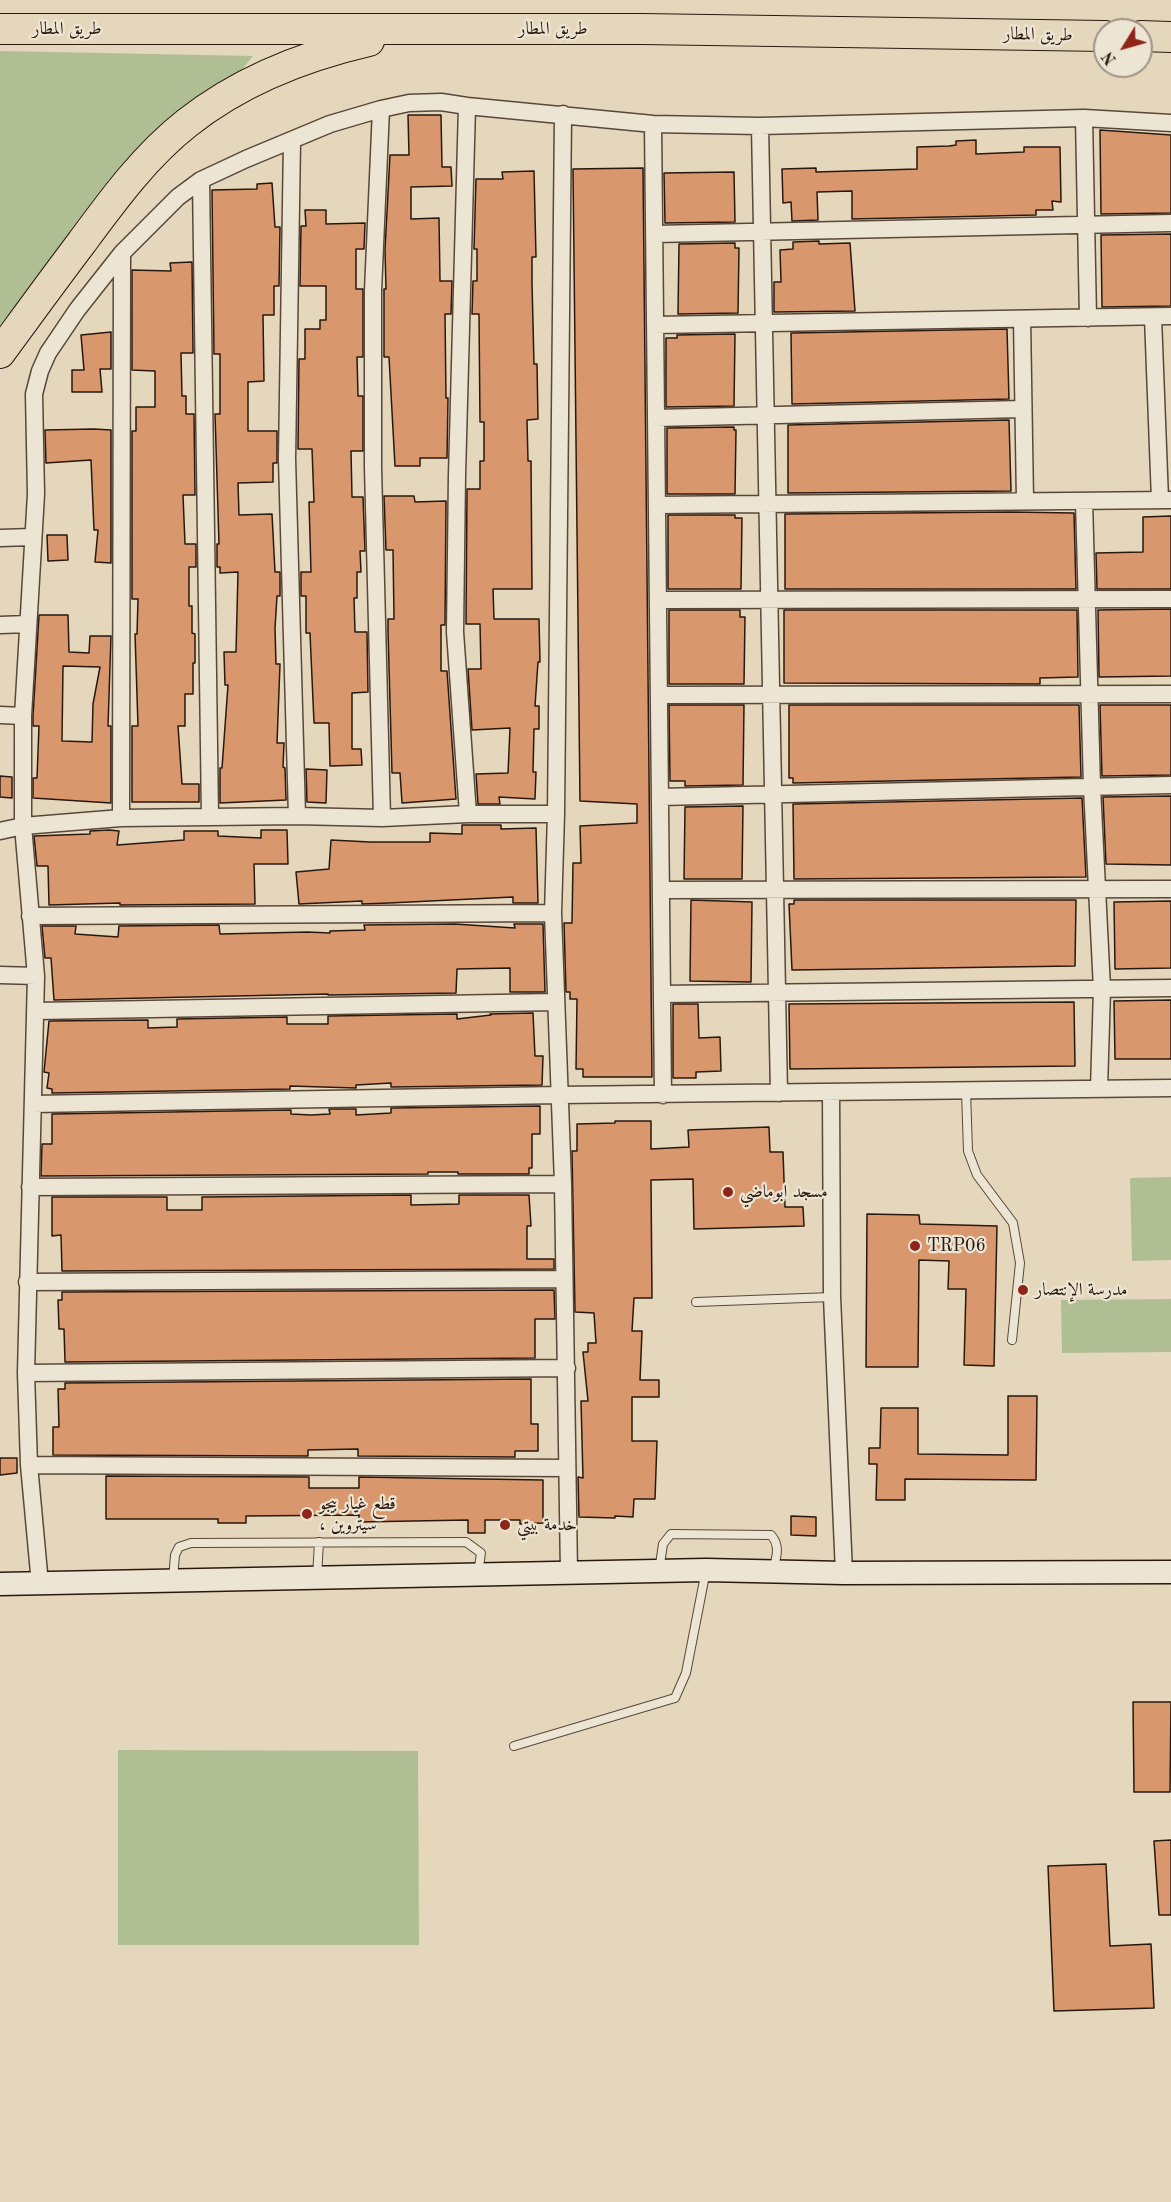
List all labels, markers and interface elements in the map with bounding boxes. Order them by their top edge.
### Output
street label: طريق المطار [32,18,102,40]
street label: طريق المطار [518,18,588,40]
north arrow [1093,18,1153,78]
street label: طريق المطار [1003,24,1073,46]
text: N [1100,48,1120,67]
place label: مسجد ابوماضي [740,1181,828,1203]
marker: مسجد ابوماضي [721,1185,735,1199]
place label: TRP06 [927,1235,986,1257]
marker: TRP06 [908,1239,922,1253]
place label: مدرسة الإنتصار [1035,1279,1127,1301]
marker: مدرسة الإنتصار [1016,1283,1030,1297]
place label: قطع غيار بيجو ، سيتروين [319,1493,396,1536]
marker: قطع غيار بيجو ، سيتروين [300,1507,314,1521]
place label: خدمة بيتي [517,1514,577,1536]
marker: خدمة بيتي [498,1518,512,1532]

